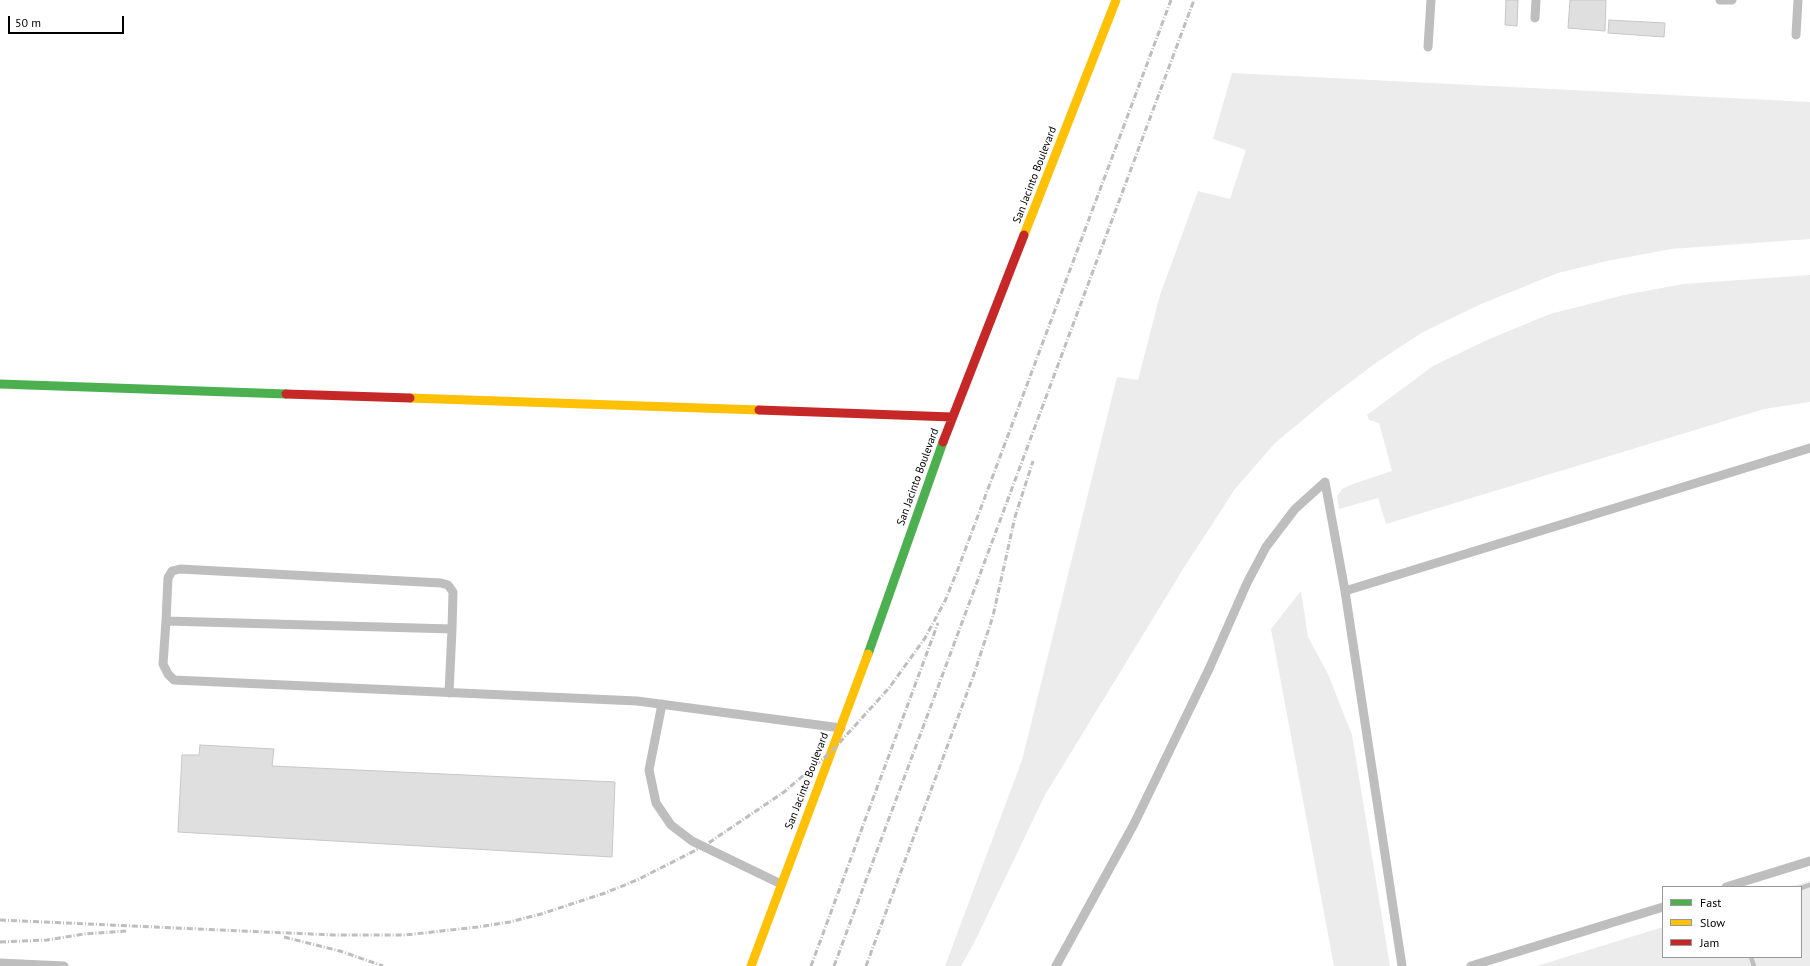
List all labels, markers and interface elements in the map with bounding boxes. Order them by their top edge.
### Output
scale bar [10,8,126,34]
text: 50 m [15,15,41,30]
street label: San Jacinto Boulevard [1010,125,1060,225]
street label: San Jacinto Boulevard [894,427,942,527]
street label: San Jacinto Boulevard [782,731,832,831]
legend [1662,886,1802,958]
text: Fast [1700,895,1721,910]
text: Slow [1700,915,1725,930]
text: Jam [1700,935,1719,950]

